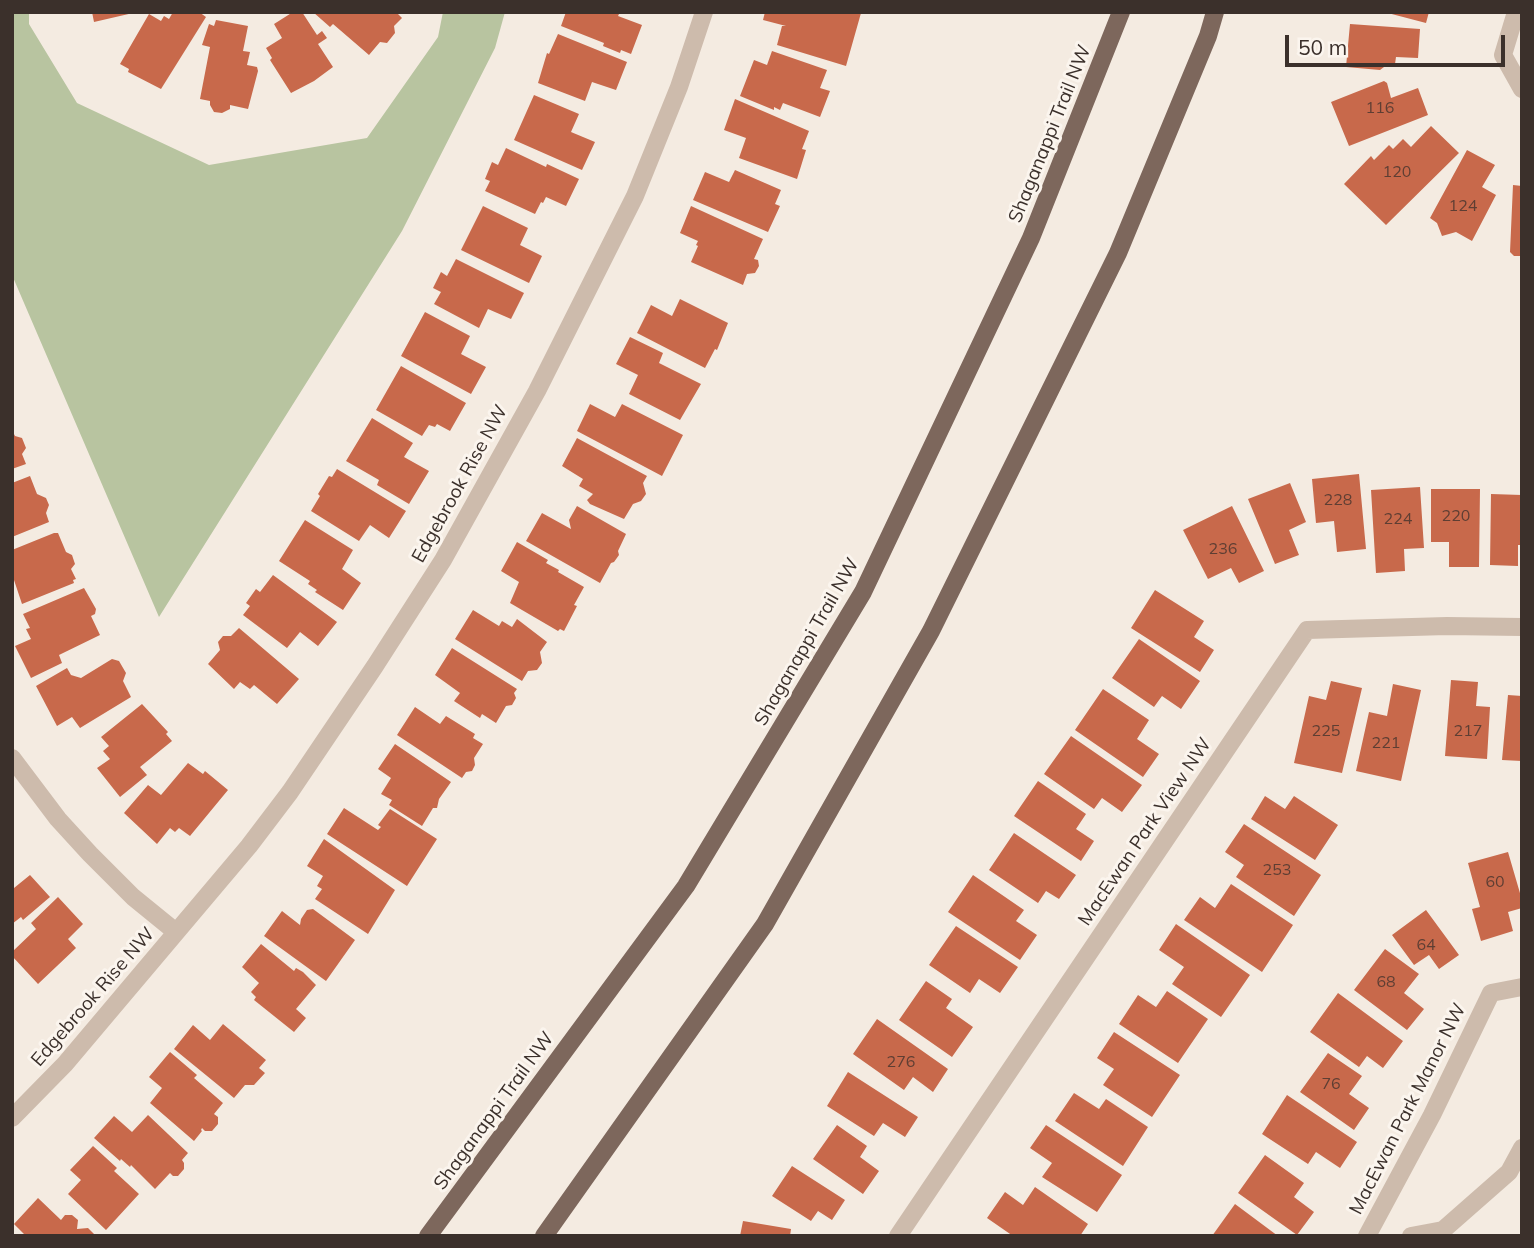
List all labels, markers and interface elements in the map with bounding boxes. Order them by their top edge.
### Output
scale bar [1289,21,1510,65]
text: 50 m [1298,34,1347,60]
street label: Shaganappi Trail NW [1004,42,1096,226]
house number: 116 [1366,98,1394,118]
house number: 120 [1383,162,1411,182]
house number: 124 [1449,196,1477,216]
street label: Edgebrook Rise NW [407,401,513,567]
house number: 228 [1324,490,1352,510]
house number: 220 [1442,506,1470,526]
house number: 224 [1384,509,1412,529]
house number: 236 [1209,539,1237,559]
street label: Shaganappi Trail NW [750,554,864,730]
house number: 225 [1312,721,1340,741]
house number: 217 [1454,721,1482,741]
house number: 221 [1372,733,1400,753]
street label: MacEwan Park View NW [1074,734,1216,930]
house number: 253 [1263,860,1291,880]
house number: 60 [1485,872,1505,892]
street label: Edgebrook Rise NW [26,923,160,1071]
house number: 64 [1416,935,1436,955]
house number: 68 [1376,972,1396,992]
street label: MacEwan Park Manor NW [1345,1000,1471,1218]
street label: Shaganappi Trail NW [429,1028,559,1194]
house number: 276 [887,1052,915,1072]
house number: 76 [1321,1074,1341,1094]

